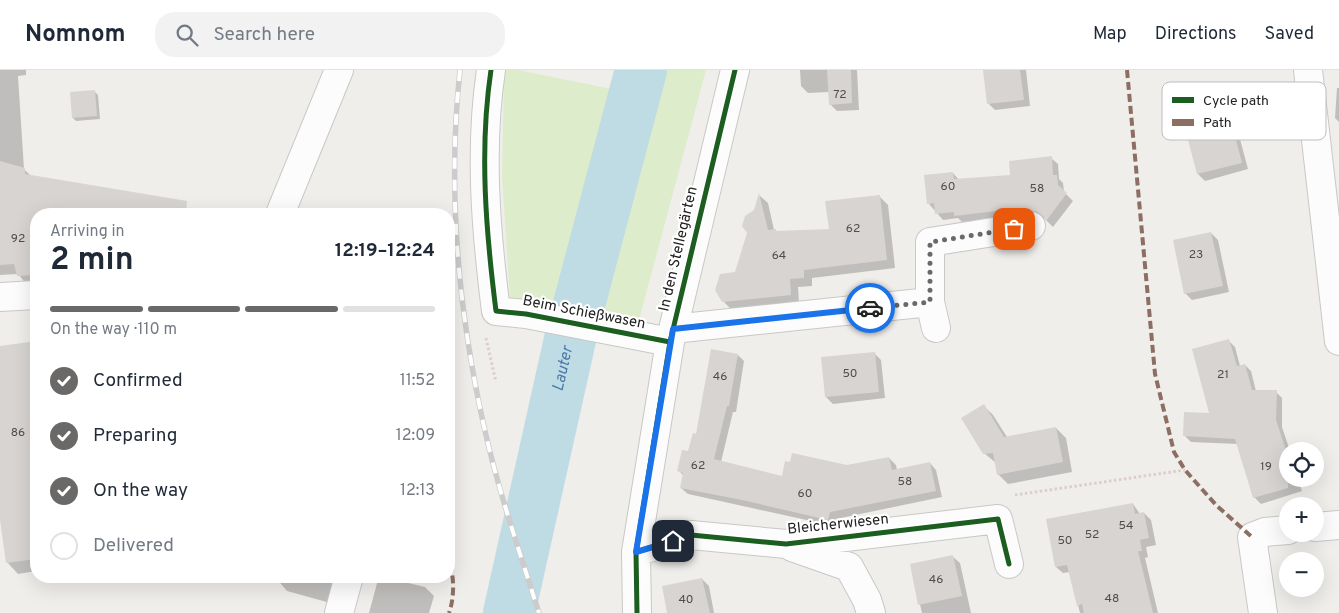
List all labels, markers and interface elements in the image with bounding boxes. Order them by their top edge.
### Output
search box [155,12,505,57]
text: Nomnom [25,20,125,50]
icon: search [173,21,201,49]
text: Search here [213,23,315,47]
text: Map [1093,23,1127,46]
text: Directions [1155,23,1237,46]
text: Saved [1265,23,1314,46]
legend [1162,82,1326,140]
house number: 72 [833,87,847,103]
text: Cycle path [1203,93,1269,110]
text: Path [1203,115,1232,132]
house number: 60 [941,179,955,195]
house number: 58 [1030,181,1044,197]
street label: In den Stellegärten [655,184,703,314]
pin [993,208,1035,250]
icon: bag [1000,215,1028,243]
house number: 62 [846,221,860,237]
text: Arriving in [50,222,125,242]
house number: 92 [11,231,25,247]
text: 12:19–12:24 [335,239,435,263]
text: 2 min [50,241,134,281]
house number: 23 [1189,247,1203,263]
house number: 64 [772,248,786,264]
courier [845,283,895,333]
street label: Beim Schießwasen [521,292,647,334]
icon: car [856,294,884,322]
text: On the way · 110 m [50,320,177,340]
water label: Lauter [549,343,579,393]
house number: 50 [842,366,858,382]
icon: check [50,367,78,395]
house number: 21 [1217,367,1229,383]
text: Confirmed [93,369,183,393]
house number: 46 [713,369,727,385]
text: 11:52 [400,371,435,391]
icon: check [50,422,78,450]
text: Preparing [93,424,177,448]
house number: 86 [11,425,25,441]
text: 12:09 [396,426,435,446]
map controls [1279,442,1324,597]
button: locate [1279,442,1324,487]
house number: 62 [691,458,705,474]
house number: 19 [1260,459,1272,475]
house number: 58 [898,474,912,490]
icon: check [50,477,78,505]
text: On the way [93,479,188,503]
text: 12:13 [400,481,435,501]
house number: 60 [798,486,812,502]
button: + [1279,497,1324,542]
street label: Bleicherwiesen [786,510,890,540]
house number: 54 [1118,518,1134,534]
pin [652,520,694,562]
icon: home [659,527,687,555]
house number: 52 [1085,527,1099,543]
house number: 50 [1057,533,1073,549]
text: Delivered [93,534,174,558]
button: − [1279,552,1324,597]
house number: 46 [929,572,943,588]
house number: 48 [1105,591,1119,607]
house number: 40 [678,592,694,608]

